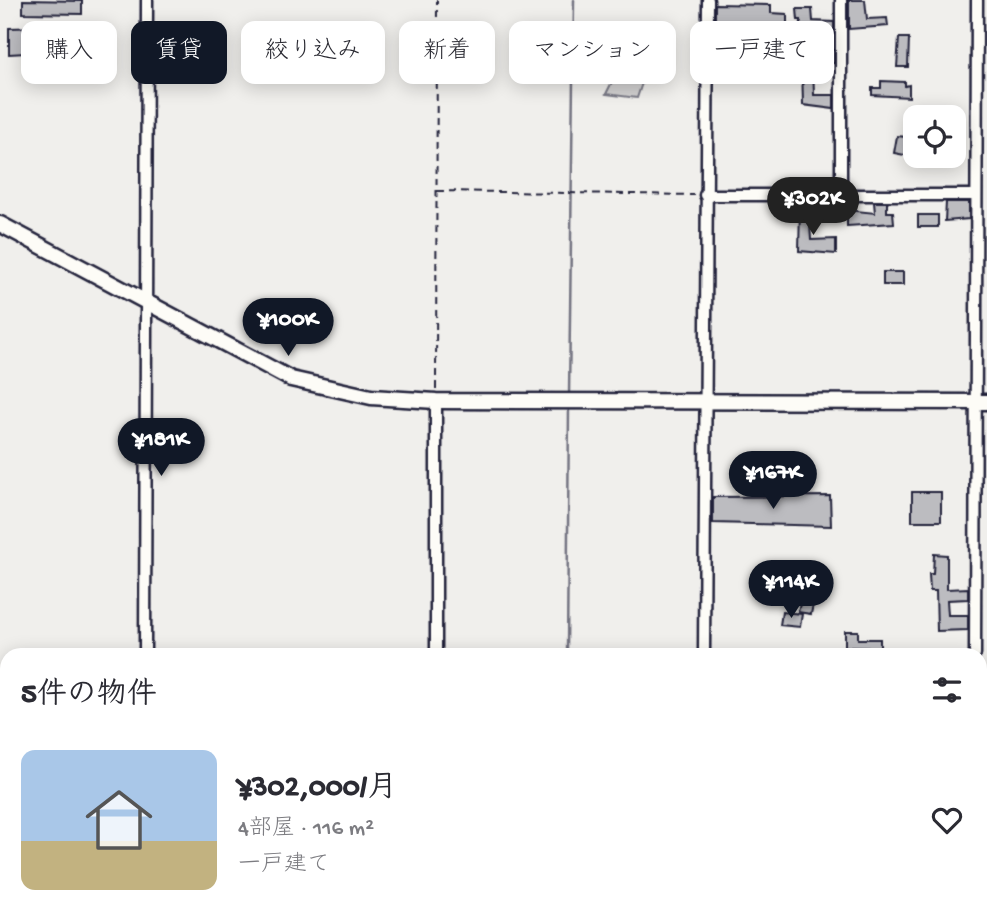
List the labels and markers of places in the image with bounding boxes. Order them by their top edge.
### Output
pin: ¥302K [764,177,862,237]
pin: ¥100K [239,298,337,358]
pin: ¥181K [112,419,210,478]
pin: ¥167K [724,452,822,511]
pin: ¥114K [742,560,840,620]

